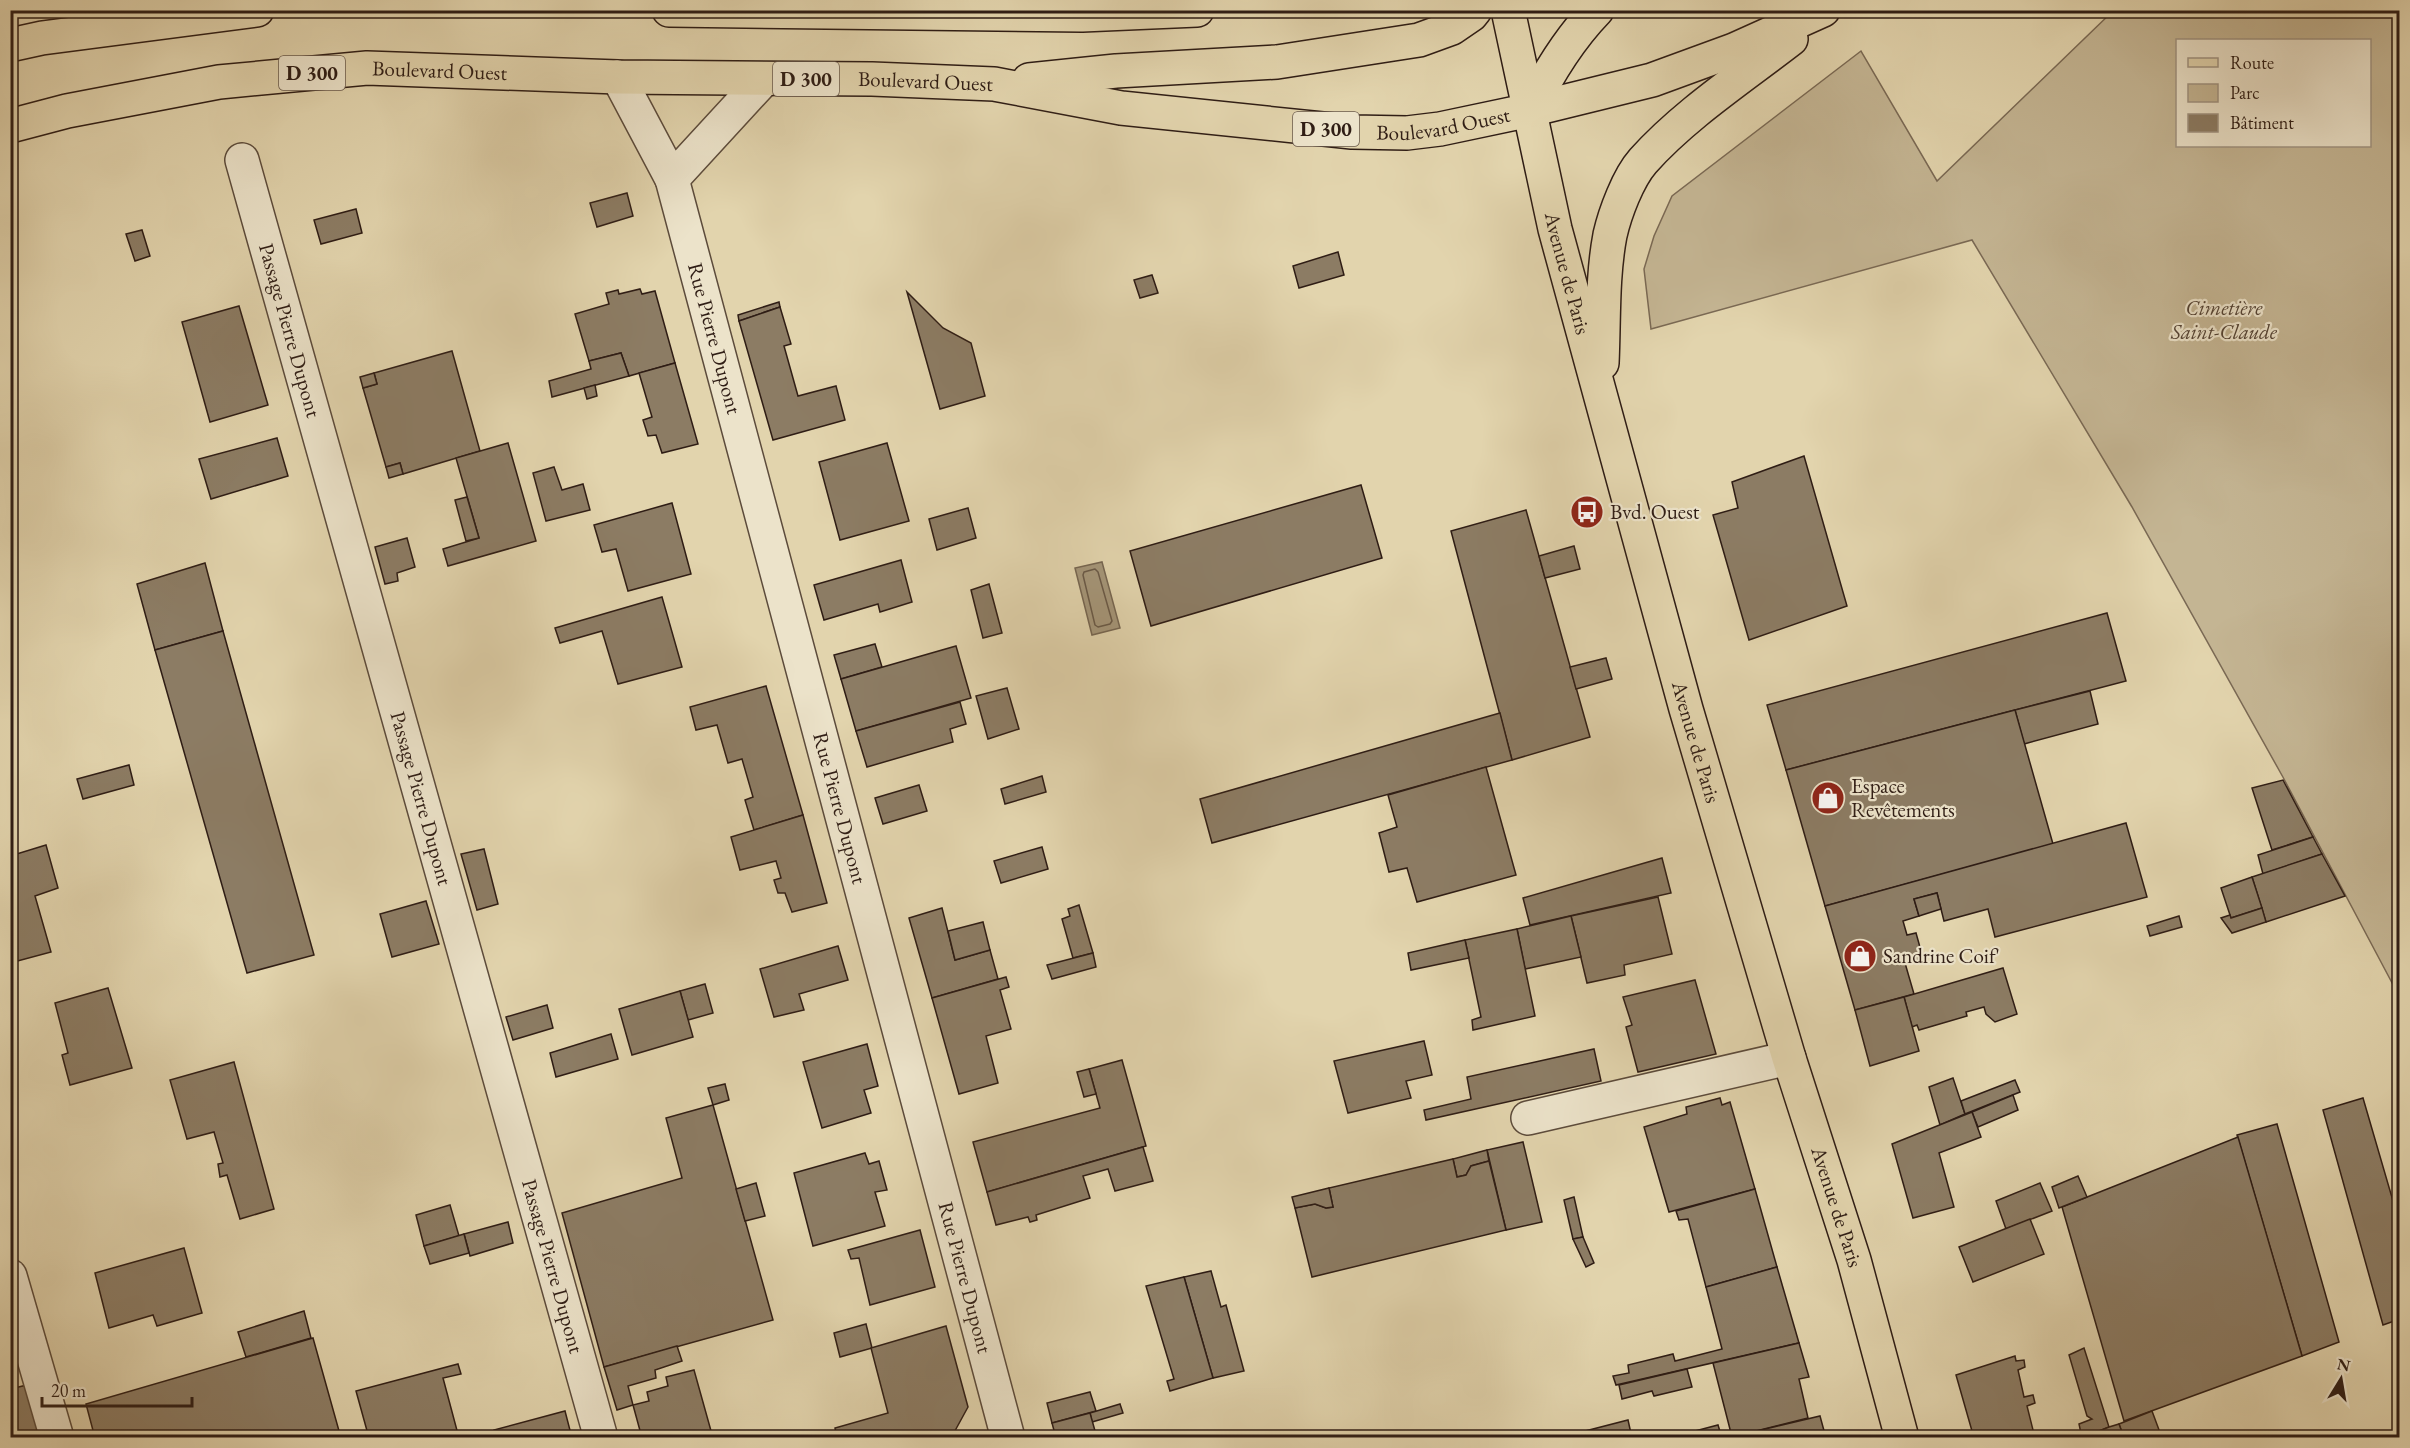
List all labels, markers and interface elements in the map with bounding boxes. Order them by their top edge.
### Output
legend [2176,39,2371,147]
text: Route [2230,51,2274,74]
street label: Boulevard Ouest [372,54,508,86]
road number: D 300 [279,56,345,90]
road number: D 300 [773,62,839,96]
street label: Boulevard Ouest [858,65,994,97]
text: Parc [2230,81,2260,104]
street label: Boulevard Ouest [1376,101,1513,146]
text: Bâtiment [2230,111,2294,134]
road number: D 300 [1293,112,1359,146]
street label: Avenue de Paris [1539,209,1597,338]
street label: Passage Pierre Dupont [253,240,328,421]
street label: Rue Pierre Dupont [682,260,748,417]
park label: Cimetière Saint-Claude [2170,294,2278,345]
bus stop icon: Bvd. Ouest [1569,494,1605,530]
place label: Bvd. Ouest [1610,498,1700,525]
street label: Avenue de Paris [1666,677,1727,806]
street label: Passage Pierre Dupont [384,708,459,889]
street label: Rue Pierre Dupont [807,729,874,887]
place label: Espace Revêtements [1851,772,1955,823]
shop icon: Espace Revêtements [1810,780,1846,816]
shop icon: Sandrine Coif' [1842,938,1878,974]
place label: Sandrine Coif' [1883,942,2000,969]
street label: Avenue de Paris [1805,1142,1869,1270]
street label: Passage Pierre Dupont [516,1176,591,1357]
street label: Rue Pierre Dupont [933,1199,999,1357]
north arrow [2311,1349,2371,1409]
text: N [2335,1353,2352,1376]
scale bar [42,1370,192,1408]
text: 20 m [51,1379,86,1402]

